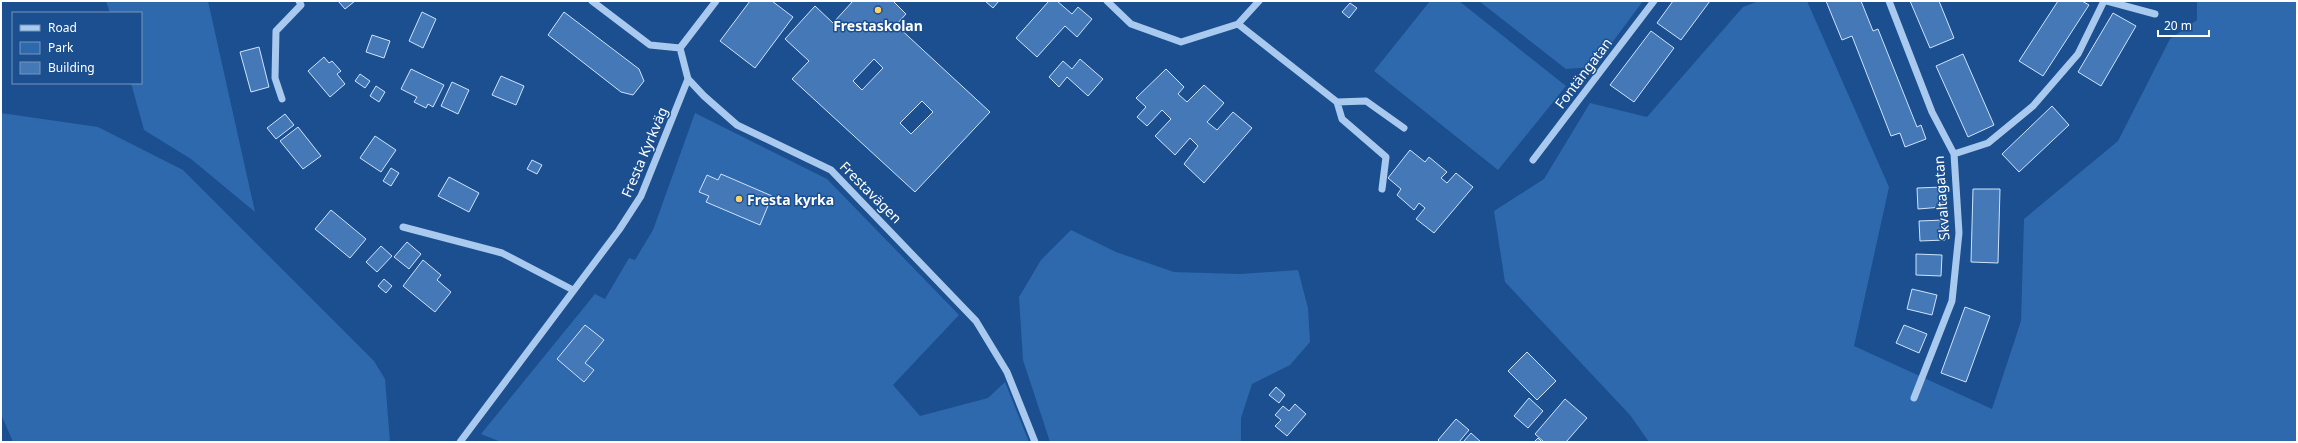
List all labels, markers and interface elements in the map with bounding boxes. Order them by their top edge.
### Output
marker: Frestaskolan [873,5,883,15]
legend [12,12,142,84]
scale bar [2158,12,2209,38]
place label: Frestaskolan [833,16,923,35]
text: 20 m [2164,17,2192,34]
text: Road [48,19,77,36]
street label: Fontängatan [1550,34,1616,112]
text: Park [48,39,74,56]
text: Building [48,59,95,76]
street label: Fresta Kyrkväg [616,104,672,200]
street label: Skvaltagatan [1929,155,1953,241]
street label: Frestavägen [836,157,906,227]
place label: Fresta kyrka [747,190,834,209]
marker: Fresta kyrka [734,194,744,204]

